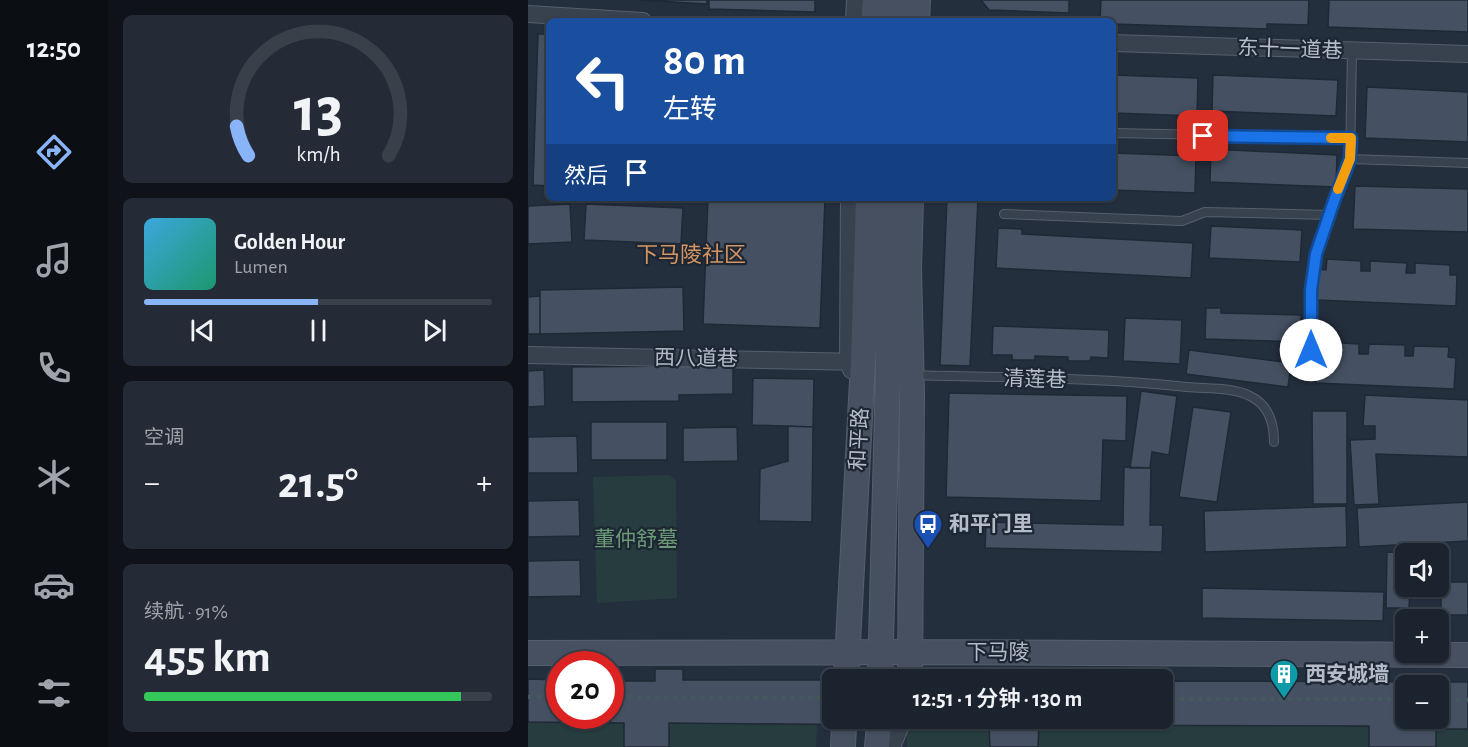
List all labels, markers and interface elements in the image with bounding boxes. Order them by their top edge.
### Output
text: 12:50 [27,35,81,62]
street label: 东十一道巷 [1237,36,1343,62]
text: 80 m [663,40,746,82]
icon: left [564,42,642,120]
text: 13 [293,80,343,142]
text: 左转 [663,96,717,123]
pin [1177,110,1228,161]
icon: arrive [1186,119,1219,152]
icon: directions [33,131,75,173]
text: km/h [296,144,340,165]
icon: arrive [620,156,653,189]
text: 然后 [564,165,608,187]
text: Golden Hour [234,231,345,253]
icon: music [33,239,75,281]
district label: 下马陵社区 [636,243,746,266]
text: Lumen [234,257,288,277]
icon: previous [186,314,219,347]
icon: pause [302,314,335,347]
icon: next [418,314,451,347]
position arrow [1279,318,1343,382]
street label: 西八道巷 [654,346,738,370]
icon: phone [33,347,75,389]
street label: 清莲巷 [1003,367,1067,391]
street label: 和平路 [846,407,872,471]
text: 空调 [144,428,184,448]
icon: climate [33,456,75,498]
text: 21.5° [278,461,358,506]
text: − [144,467,160,500]
text: + [476,467,492,500]
bus stop icon: 和平门里 [912,508,944,550]
place label: 和平门里 [949,513,1033,535]
park label: 董仲舒墓 [594,528,678,550]
map controls [1395,543,1449,729]
button: sound [1395,543,1449,597]
icon: car [33,564,75,606]
text: 续航 · 91% [144,602,228,622]
button: + [1395,609,1449,663]
text: 455 km [144,635,271,680]
street label: 下马陵 [967,641,1030,663]
speed limit sign: 20 [546,651,624,729]
building icon: 西安城墙 [1268,658,1300,700]
place label: 西安城墙 [1305,663,1389,685]
icon: filters [33,672,75,714]
button: − [1395,675,1449,729]
text: 12:51 · 1 分钟 · 130 m [913,688,1082,710]

